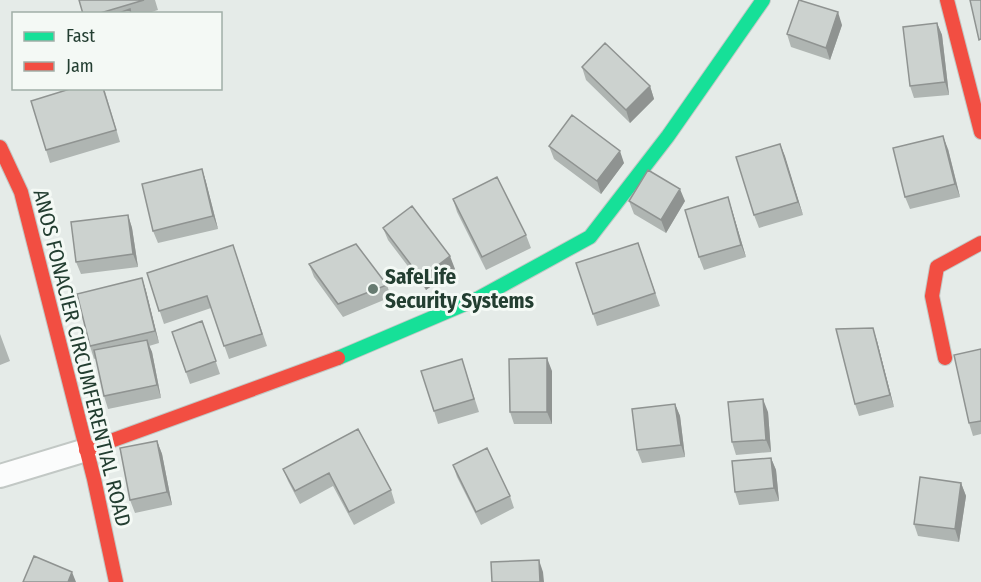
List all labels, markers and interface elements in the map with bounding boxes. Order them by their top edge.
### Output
legend [12,12,222,90]
text: Fast [66,25,95,47]
text: Jam [66,55,94,77]
street label: ANOS FONACIER CIRCUMFERENTIAL ROAD [27,187,137,529]
place label: SafeLife Security Systems [385,264,534,314]
marker: SafeLife Security Systems [366,282,380,296]

